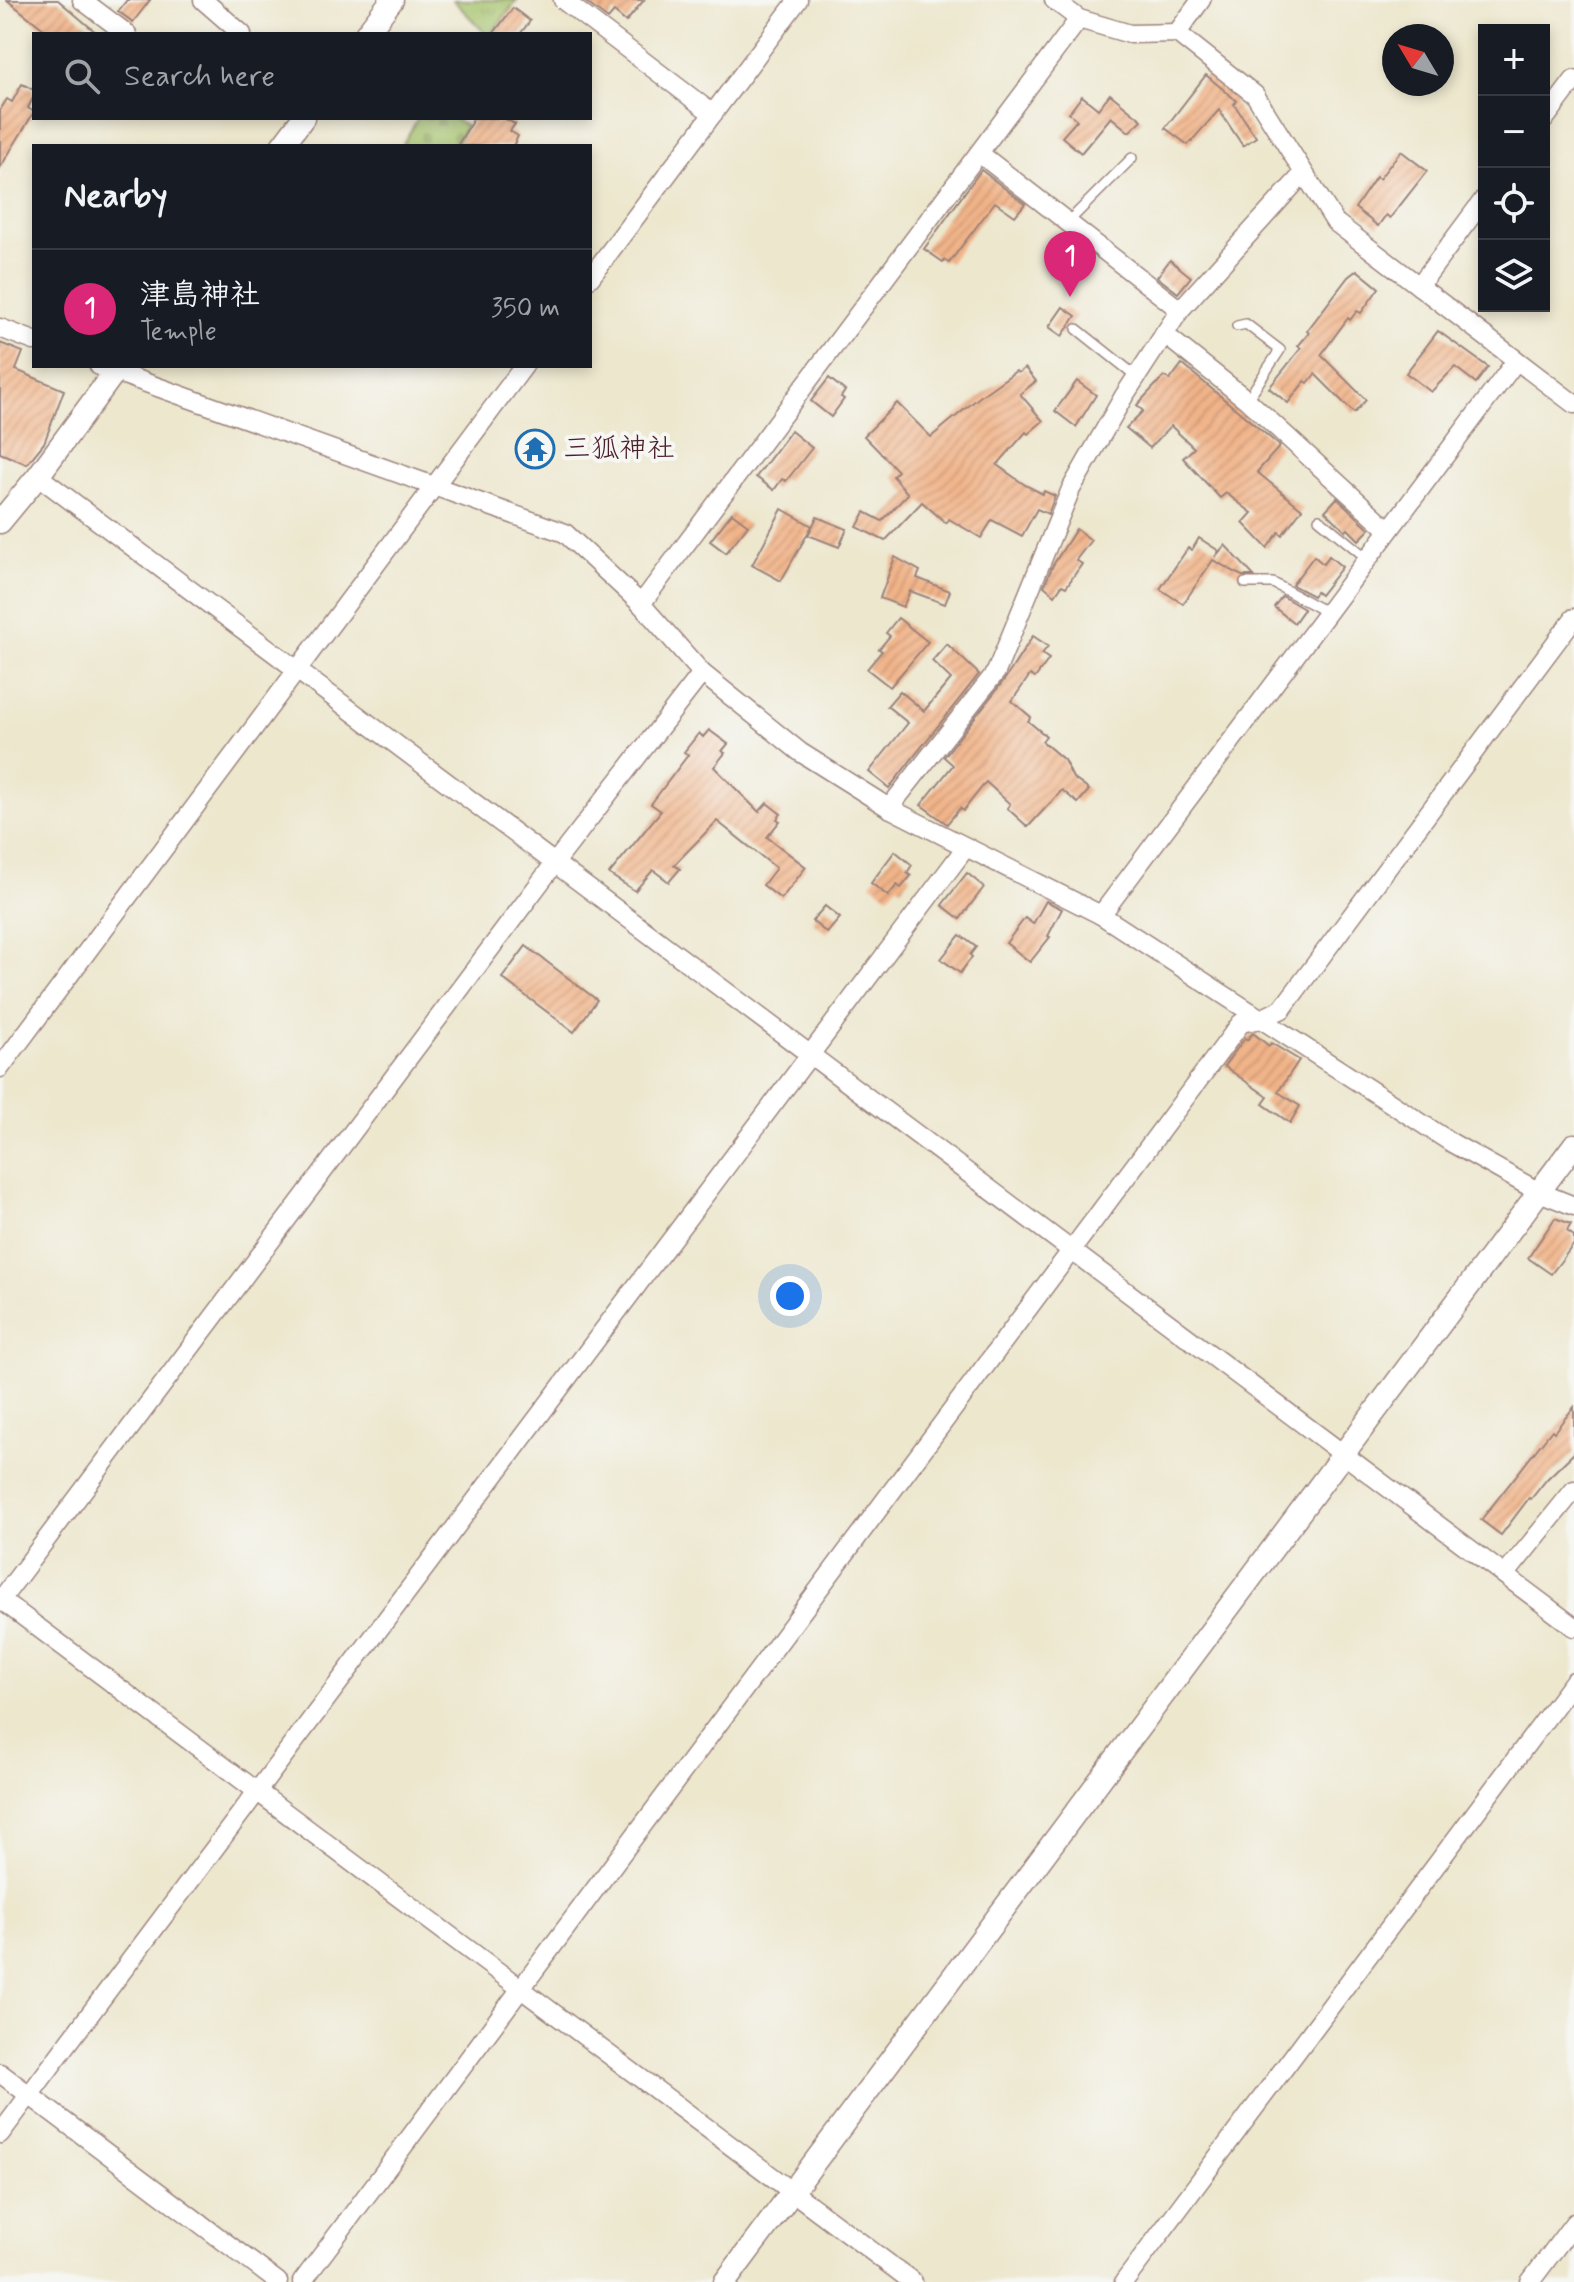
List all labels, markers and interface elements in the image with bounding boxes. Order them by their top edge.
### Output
north arrow [1382,24,1454,96]
map controls [1478,24,1550,312]
button: + [1478,24,1550,96]
search box [32,32,592,120]
icon: search [60,54,104,98]
text: Search here [124,57,275,96]
button: − [1478,96,1550,168]
button: locate [1478,168,1550,240]
text: Nearby [64,174,168,219]
pin: 1 [1044,231,1096,297]
button: layers [1478,240,1550,312]
text: 津島神社 [140,276,260,315]
text: 1 [84,292,96,326]
text: 350 m [491,292,560,326]
text: Temple [140,315,217,349]
temple icon: 三狐神社 [514,428,556,470]
place label: 三狐神社 [563,431,675,468]
your location [770,1276,810,1316]

